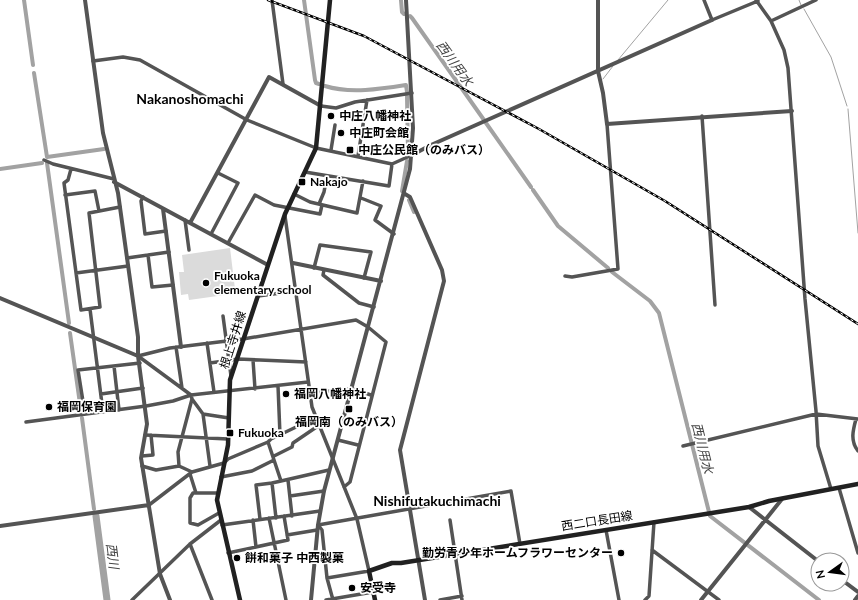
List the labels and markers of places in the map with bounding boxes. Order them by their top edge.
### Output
place label: 中庄八幡神社 [339,108,411,123]
marker: 中庄八幡神社 [326,111,336,121]
place label: 中庄町会館 [349,125,409,140]
marker: 中庄町会館 [336,128,346,138]
place label: 中庄公民館（のみバス） [358,142,490,157]
marker: 中庄公民館（のみバス） [345,145,355,155]
place label: Nakajo [310,174,348,189]
marker: Nakajo [297,177,307,187]
place label: Fukuoka elementary school [214,268,312,297]
marker: Fukuoka elementary school [201,278,211,288]
place label: 福岡八幡神社 [294,386,366,401]
marker: 福岡八幡神社 [281,389,291,399]
place label: 福岡保育園 [57,399,117,414]
marker: 福岡保育園 [44,402,54,412]
marker: 福岡南（のみバス） [344,404,354,414]
place label: 福岡南（のみバス） [295,414,403,429]
place label: Fukuoka [238,425,284,440]
marker: Fukuoka [225,428,235,438]
place label: 勤労青少年ホームフラワーセンター [422,545,613,560]
marker: 勤労青少年ホームフラワーセンター [616,548,626,558]
place label: 餅和菓子 中西製菓 [244,550,344,565]
marker: 餅和菓子 中西製菓 [232,553,242,563]
place label: 安受寺 [360,580,396,595]
marker: 安受寺 [347,583,357,593]

